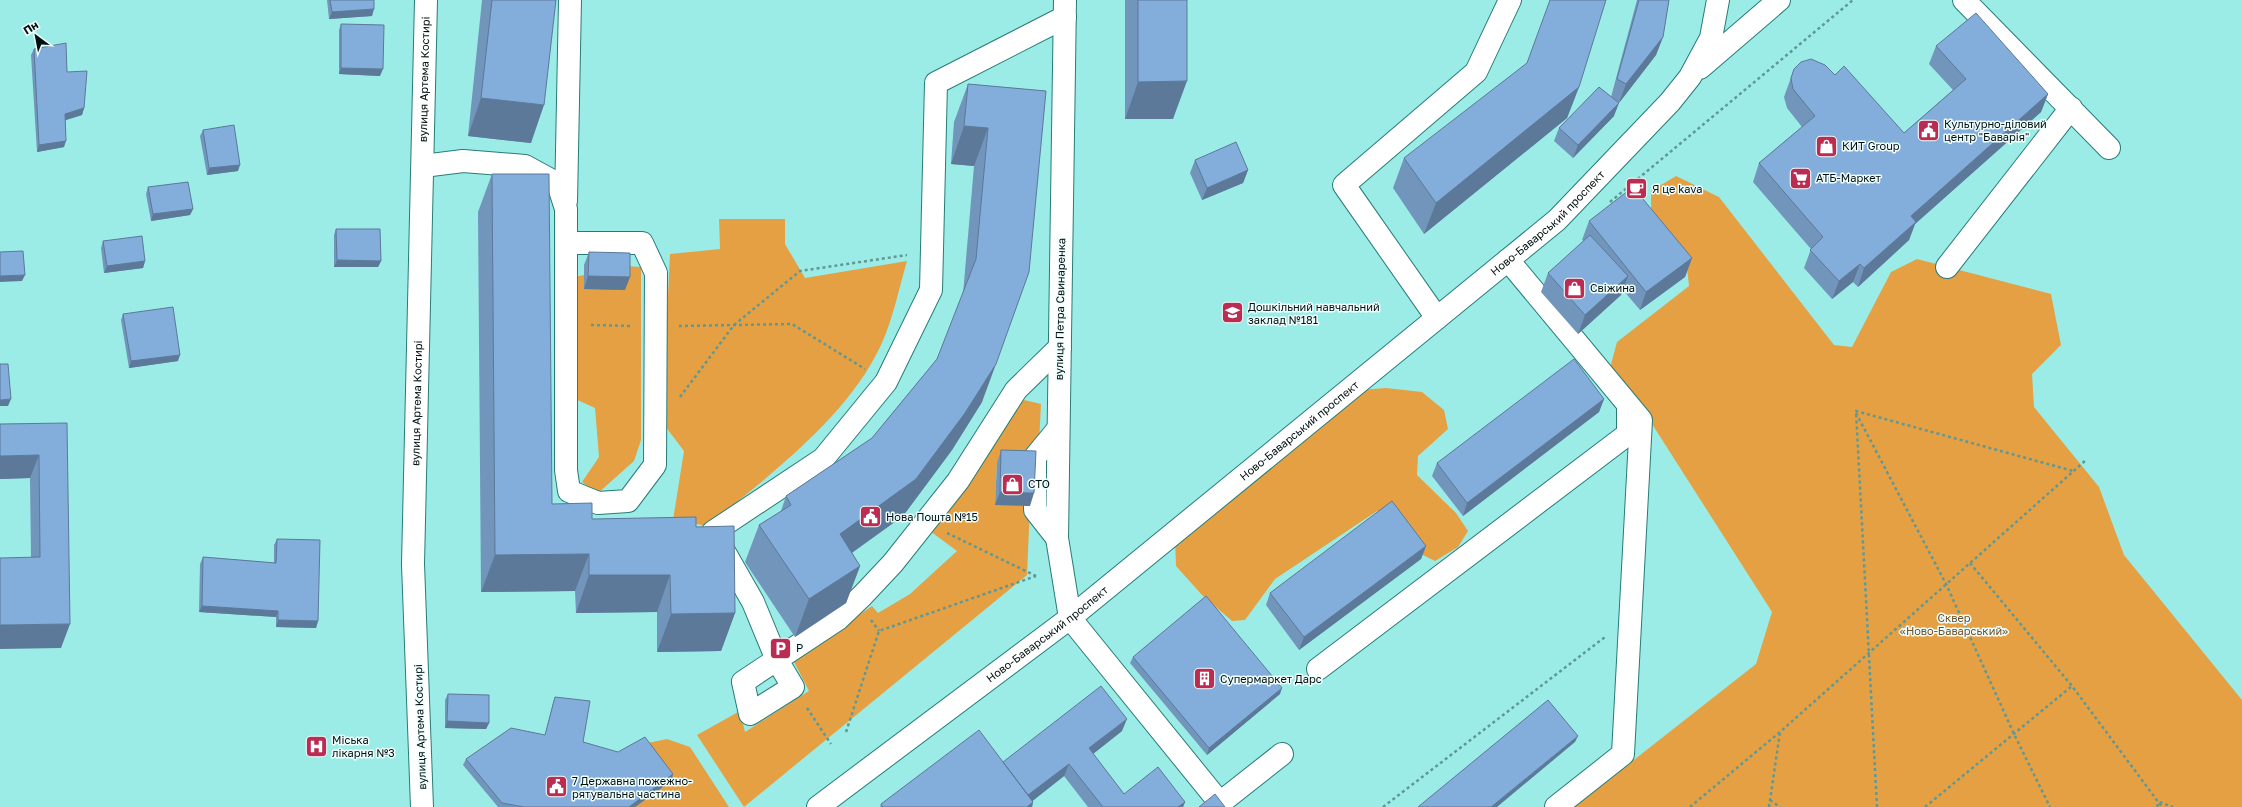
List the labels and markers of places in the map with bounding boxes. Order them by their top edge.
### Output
public building icon: Культурно-діловий центр "Баварія" [1916,117,1942,143]
place label: Культурно-діловий центр "Баварія" [1944,117,2047,143]
shop icon: КИТ Group [1813,133,1839,159]
place label: КИТ Group [1842,139,1900,152]
supermarket icon: АТБ-Маркет [1788,165,1814,191]
place label: АТБ-Маркет [1816,171,1882,184]
cafe icon: Я це kava [1623,176,1649,202]
place label: Я це kava [1652,182,1702,195]
shop icon: Свіжина [1562,275,1588,301]
place label: Свіжина [1590,281,1635,294]
school or university icon: Дошкільний навчальний заклад №181 [1220,300,1246,326]
place label: Дошкільний навчальний заклад №181 [1248,300,1380,326]
shop icon: СТО [1000,471,1026,497]
place label: СТО [1028,477,1050,490]
public building icon: Нова Пошта №15 [858,504,884,530]
place label: Нова Пошта №15 [886,510,978,523]
parking icon: Р [767,635,793,661]
place label: Р [796,641,803,654]
building icon: Супермаркет Дарс [1192,666,1218,692]
place label: Супермаркет Дарс [1220,672,1322,685]
hospital icon: Міська лікарня №3 [304,733,330,759]
place label: Міська лікарня №3 [332,733,395,759]
public building icon: 7 Державна пожежно- рятувальна частина [543,774,569,800]
place label: 7 Державна пожежно- рятувальна частина [572,774,692,800]

